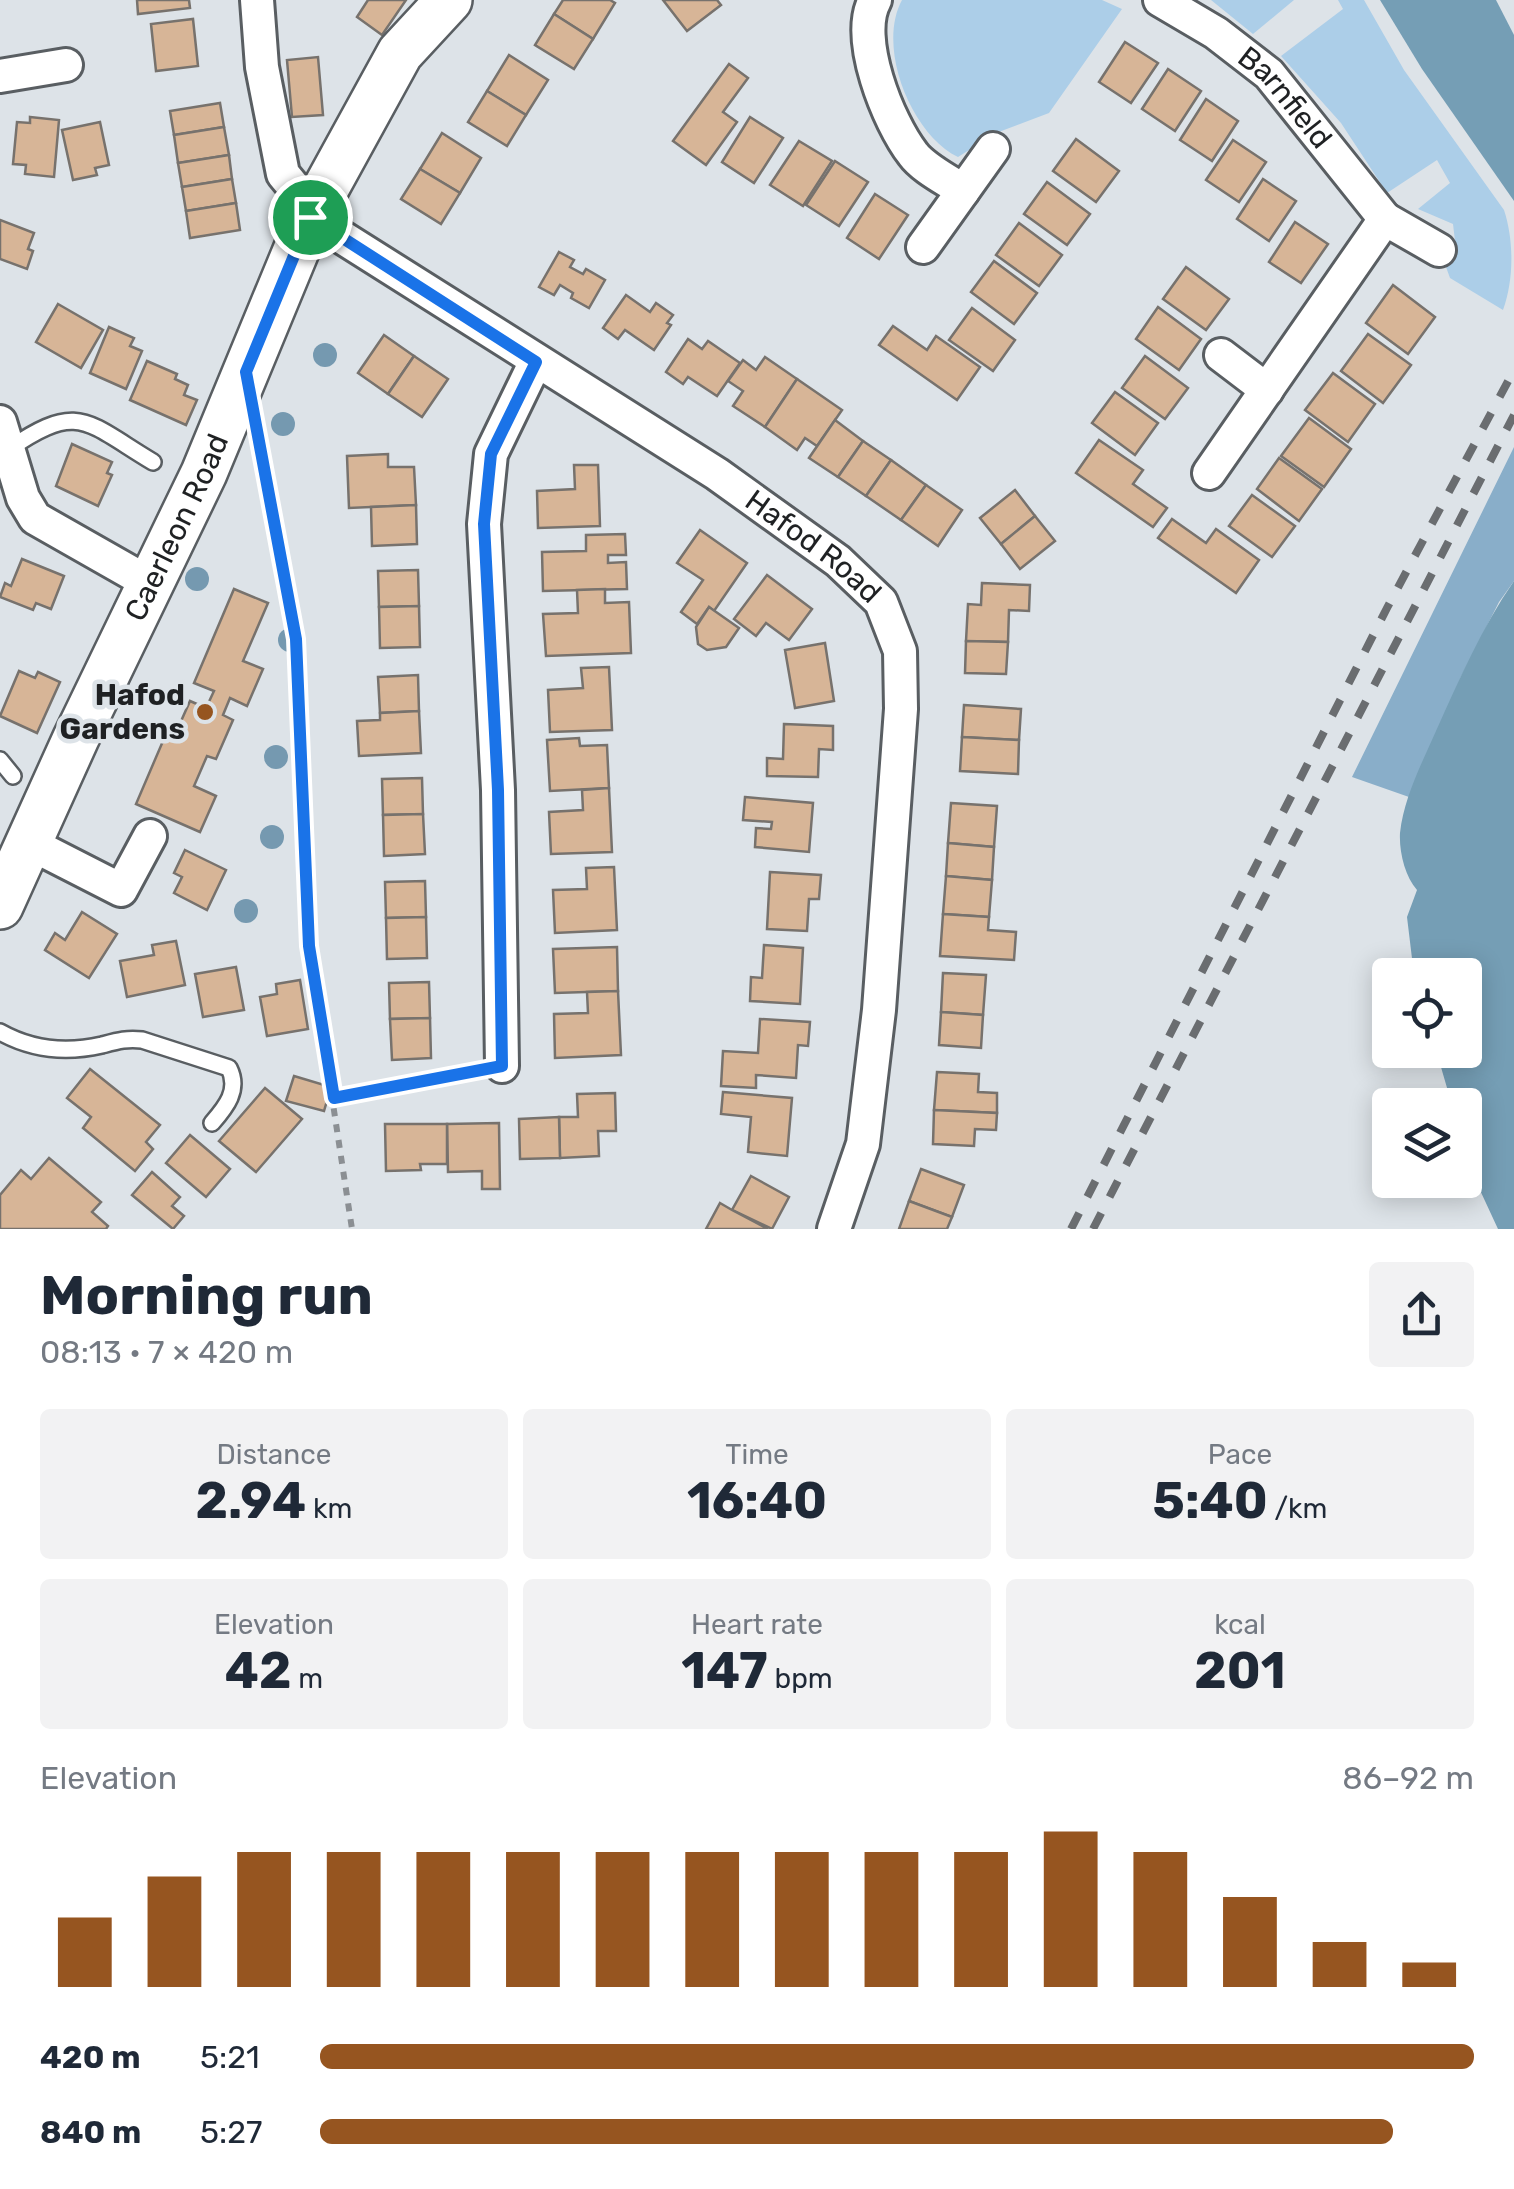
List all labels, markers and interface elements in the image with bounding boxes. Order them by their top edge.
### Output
street label: Barnfield [1231,39,1339,156]
pin [268,175,353,260]
icon: arrive [283,190,338,245]
street label: Caerleon Road [117,429,236,627]
street label: Hafod Road [738,482,889,611]
place label: Hafod Gardens [60,677,185,747]
marker: Hafod Gardens [194,701,216,723]
map controls [1372,958,1482,1198]
button: locate [1372,958,1482,1068]
button: layers [1372,1088,1482,1198]
button: share [1369,1262,1474,1367]
text: Morning run [40,1263,373,1328]
text: 08:13 · 7 × 420 m [40,1333,293,1371]
text: Distance [217,1438,331,1471]
text: Time [725,1438,789,1471]
text: Pace [1208,1438,1272,1471]
text: 2.94 [196,1471,306,1531]
text: 16:40 [687,1471,827,1531]
text: 5:40 [1153,1471,1268,1531]
text: km [306,1492,352,1525]
text: /km [1268,1492,1327,1525]
text: Elevation [214,1608,334,1641]
text: Heart rate [691,1608,823,1641]
text: kcal [1214,1608,1266,1641]
text: 42 [225,1641,291,1701]
text: 147 [681,1641,768,1701]
text: 201 [1194,1641,1286,1701]
text: m [291,1662,323,1695]
text: bpm [768,1662,833,1695]
text: Elevation [40,1759,177,1797]
text: 86–92 m [1342,1759,1474,1797]
text: 420 m [40,2038,141,2076]
text: 5:21 [200,2038,260,2076]
text: 840 m [40,2113,141,2151]
text: 5:27 [200,2113,262,2151]

